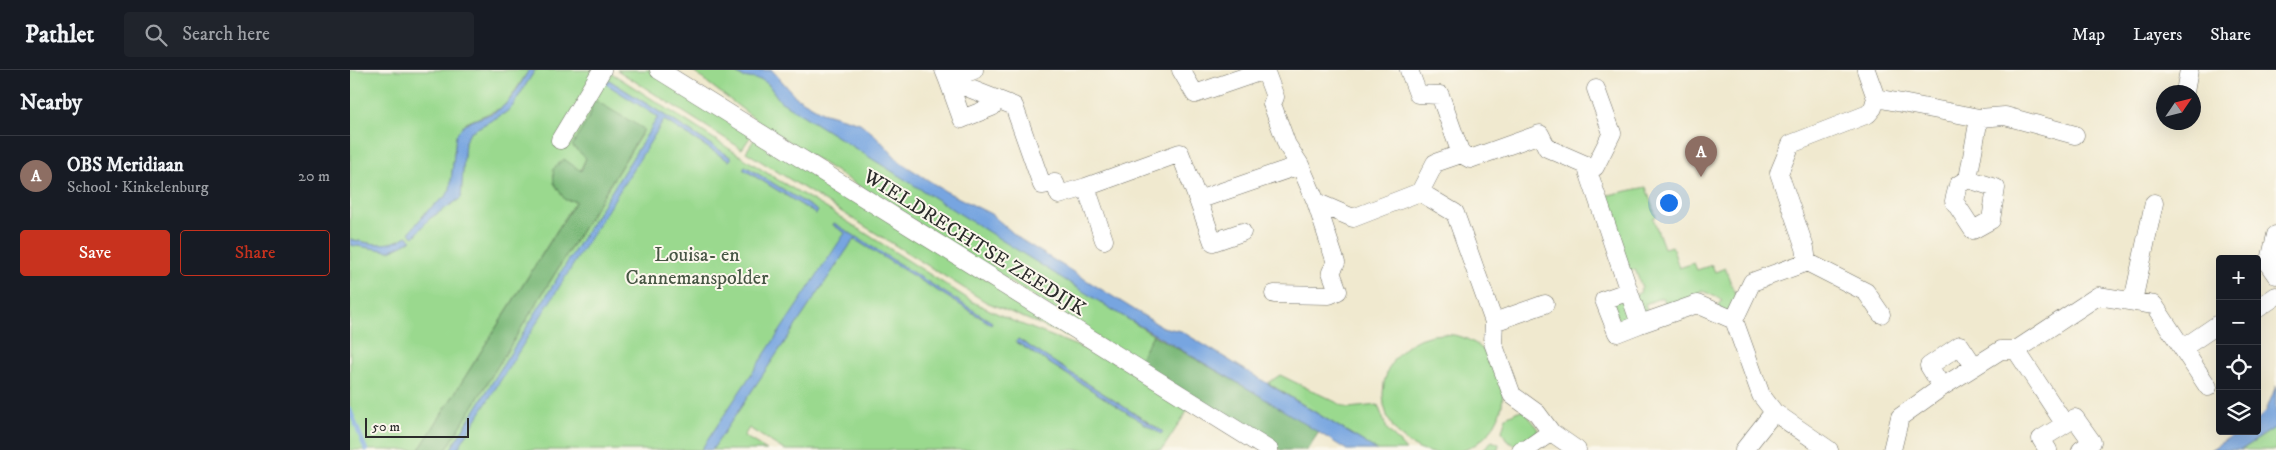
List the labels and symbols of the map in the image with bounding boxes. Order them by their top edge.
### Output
north arrow [2156,85,2201,130]
pin: A [1685,136,1717,177]
street label: WIELDRECHTSE ZEEDIJK [857,164,1090,322]
your location [1656,190,1682,216]
park label: Louisa- en Cannemanspolder [626,243,769,291]
scale bar [365,415,469,438]

